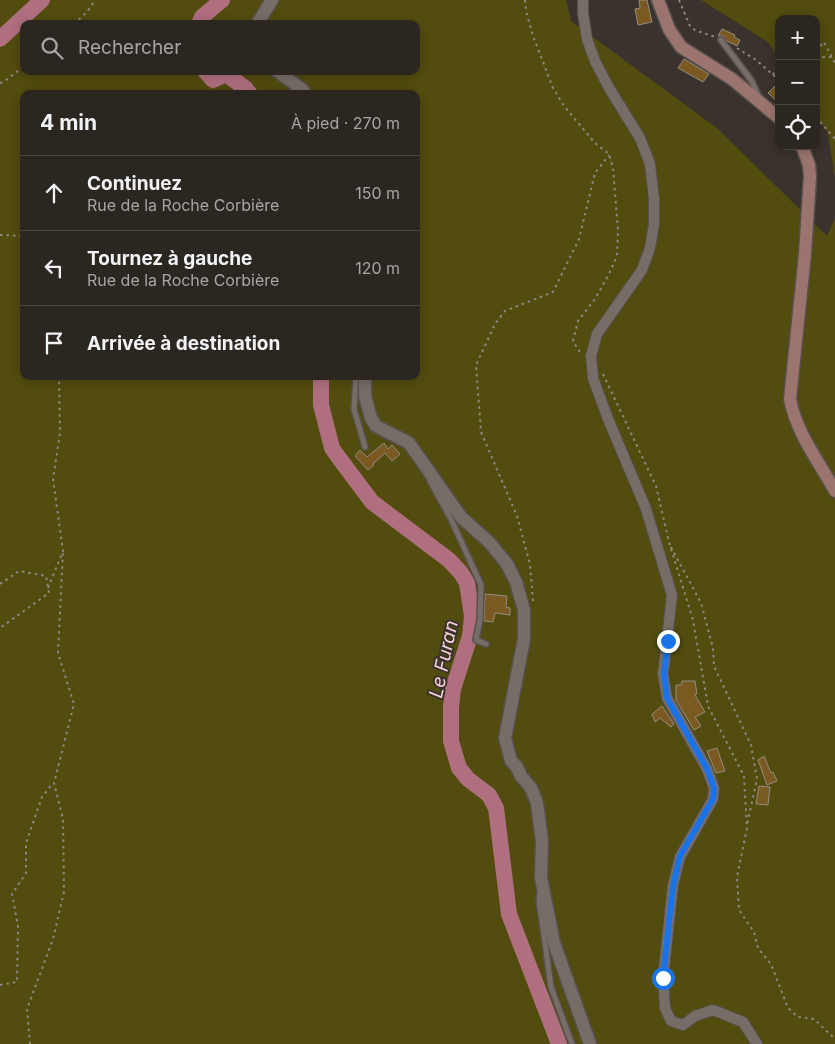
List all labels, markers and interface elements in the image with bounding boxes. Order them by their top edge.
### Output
map controls [775,15,820,150]
button: + [775,15,820,60]
search box [20,20,420,75]
icon: search [38,34,66,62]
text: Rechercher [78,36,181,59]
button: − [775,60,820,105]
button: locate [775,105,820,150]
text: 4 min [40,110,97,135]
text: À pied · 270 m [291,113,400,133]
text: Continuez [87,172,182,195]
icon: ahead [40,179,68,207]
text: 150 m [355,183,400,203]
text: Rue de la Roche Corbière [87,195,279,215]
text: Tournez à gauche [87,247,252,270]
icon: left [40,254,68,282]
text: 120 m [355,258,400,278]
text: Rue de la Roche Corbière [87,270,279,290]
icon: arrive [40,329,68,357]
text: Arrivée à destination [87,332,280,355]
water label: Le Furan [424,618,463,700]
route end [657,630,680,653]
route start [652,967,675,990]

